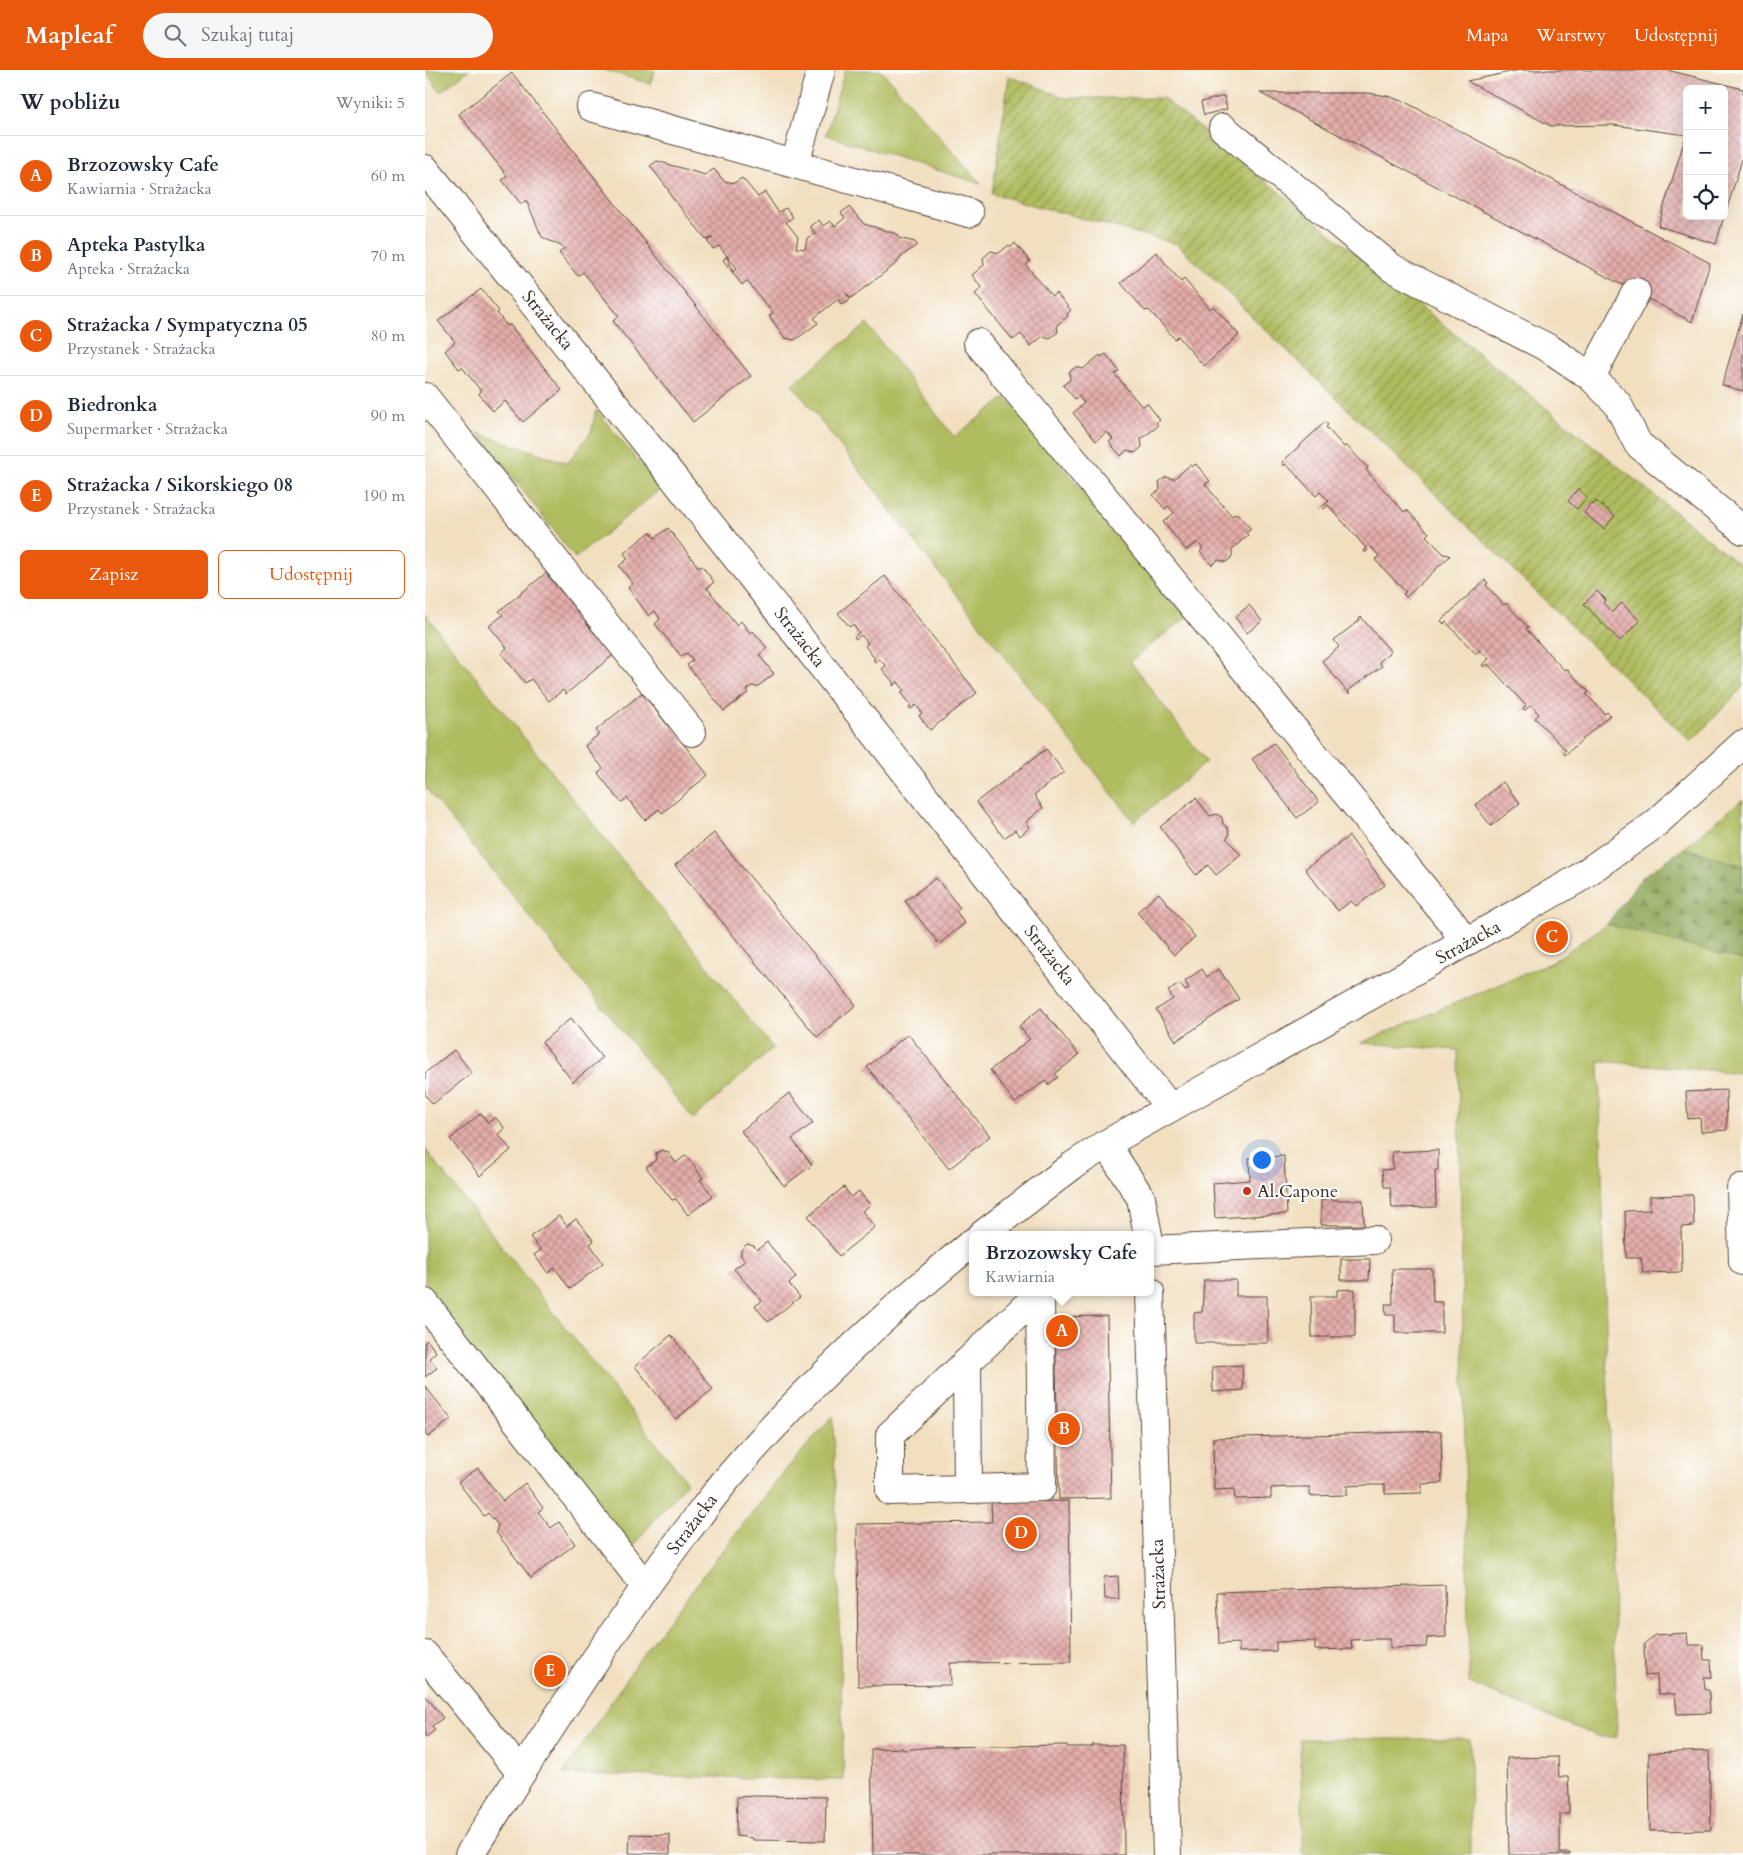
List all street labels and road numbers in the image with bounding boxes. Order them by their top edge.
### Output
street label: Strażacka [516,285,580,356]
street label: Strażacka [768,602,831,673]
street label: Strażacka [1431,914,1505,970]
street label: Strażacka [1018,920,1081,991]
street label: Strażacka [661,1488,724,1560]
street label: Strażacka [1145,1538,1172,1610]

